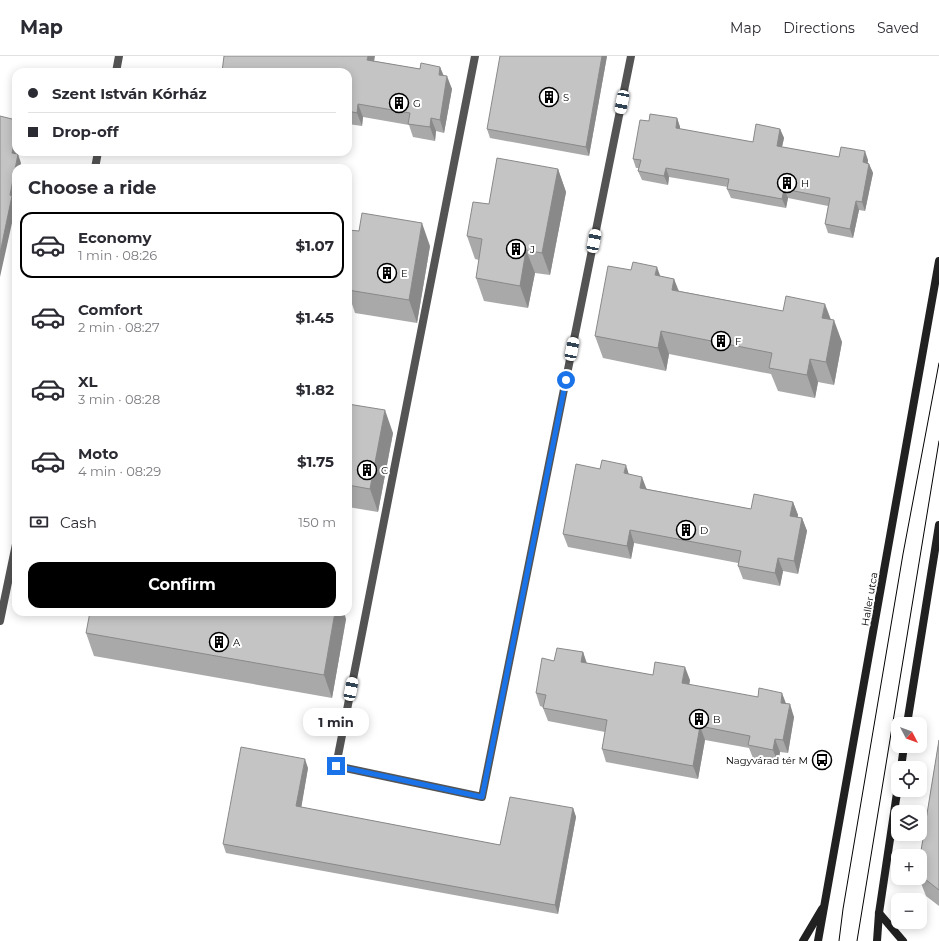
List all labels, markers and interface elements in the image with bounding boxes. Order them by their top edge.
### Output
text: Map [20,16,63,39]
text: Map [730,19,761,37]
text: Directions [783,19,855,37]
text: Saved [877,19,919,37]
text: Szent István Kórház [52,84,207,103]
building icon: S [538,86,560,108]
car [614,89,630,115]
place label: S [563,91,569,104]
building icon: G [388,92,410,114]
place label: G [413,97,421,110]
text: Drop-off [52,122,119,141]
building icon: H [776,172,798,194]
text: Choose a ride [28,177,156,199]
place label: H [801,177,809,190]
icon: car [30,227,66,263]
text: Economy [78,228,151,247]
car [586,228,602,254]
text: $1.07 [296,236,334,255]
building icon: J [505,238,527,260]
place label: J [529,243,535,256]
text: 1 min · 08:26 [78,247,157,263]
building icon: E [376,262,398,284]
place label: E [401,267,408,280]
icon: car [30,299,66,335]
text: Comfort [78,300,143,319]
text: $1.45 [296,308,334,327]
text: 2 min · 08:27 [78,319,160,335]
building icon: F [710,330,732,352]
place label: F [735,335,741,348]
car [564,336,580,362]
icon: car [30,371,66,407]
route start [557,371,575,389]
text: XL [78,372,97,391]
text: $1.82 [296,380,334,399]
text: 3 min · 08:28 [78,391,160,407]
icon: car [30,443,66,479]
text: Moto [78,444,118,463]
text: $1.75 [297,452,334,471]
building icon: C [356,459,378,481]
text: 4 min · 08:29 [78,463,161,479]
place label: C [381,464,388,477]
icon: cash [28,511,50,533]
text: Cash [60,513,97,532]
text: 150 m [298,514,336,530]
building icon: D [675,519,697,541]
place label: D [700,524,708,537]
button: Confirm [28,562,336,608]
street label: Haller utca [858,571,881,627]
building icon: A [208,631,230,653]
place label: A [233,636,241,649]
car [343,676,359,702]
callout: 1 min [303,708,369,736]
building icon: B [688,708,710,730]
place label: B [713,713,721,726]
text: 1 min [318,714,354,730]
north arrow [891,717,927,753]
map controls [891,717,927,929]
bus stop icon: Nagyvárad tér M [811,749,833,771]
place label: Nagyvárad tér M [726,754,808,767]
route end [327,757,345,775]
button: locate [891,761,927,797]
button: layers [891,805,927,841]
button: + [891,849,927,885]
button: − [891,893,927,929]

